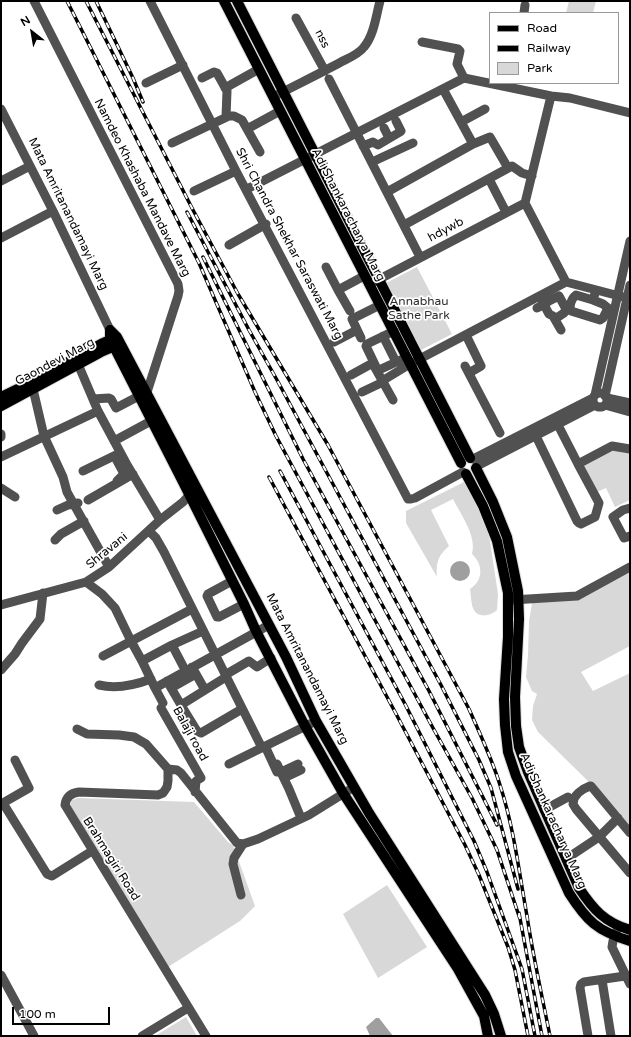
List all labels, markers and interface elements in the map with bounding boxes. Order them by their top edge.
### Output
north arrow [12,12,52,52]
legend [489,12,619,84]
text: N [18,13,33,29]
text: Road [527,21,557,35]
street label: nss [311,27,333,51]
text: Railway [527,41,571,55]
text: Park [527,61,553,75]
street label: Namdeo Khashaba Mandave Marg [91,97,193,279]
street label: Mata Amritanandamayi Marg [25,136,111,292]
street label: Shri Chandra Shekhar Saraswati Marg [232,146,346,342]
street label: Adi Shankaracharya Marg [308,146,388,284]
street label: hdywb [426,215,466,245]
park label: Annabhau Sathe Park [388,295,450,323]
street label: Gaondevi Marg [13,335,97,389]
street label: Shravani [83,530,131,572]
street label: Mata Amritanandamayi Marg [263,591,351,747]
street label: Balaji road [169,704,211,764]
street label: Adi Shankaracharya Marg [516,751,590,891]
street label: Brahmagiri Road [79,814,143,904]
scale bar [14,999,112,1025]
text: 100 m [19,1007,56,1021]

